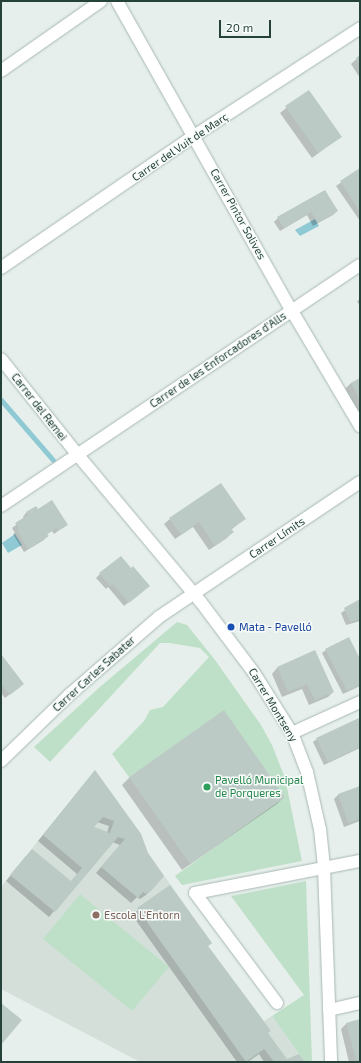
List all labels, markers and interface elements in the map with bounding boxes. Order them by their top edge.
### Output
scale bar [221,12,273,38]
text: 20 m [226,20,253,34]
street label: Carrer del Vuit de Març [129,110,231,184]
street label: Carrer Pintor Solives [207,166,269,262]
street label: Carrer de les Enforcadores d'Alls [147,309,289,411]
street label: Carrer del Remei [8,370,70,444]
street label: Carrer Límits [247,515,307,561]
place label: Mata - Pavelló [239,620,312,634]
marker: Mata - Pavelló [226,622,236,632]
street label: Carrer Carles Sabater [50,633,138,715]
street label: Carrer Montseny [246,666,300,744]
place label: Pavelló Municipal de Porqueres [215,774,303,800]
marker: Pavelló Municipal de Porqueres [202,782,212,792]
place label: Escola L'Entorn [104,908,180,922]
marker: Escola L'Entorn [91,910,101,920]

